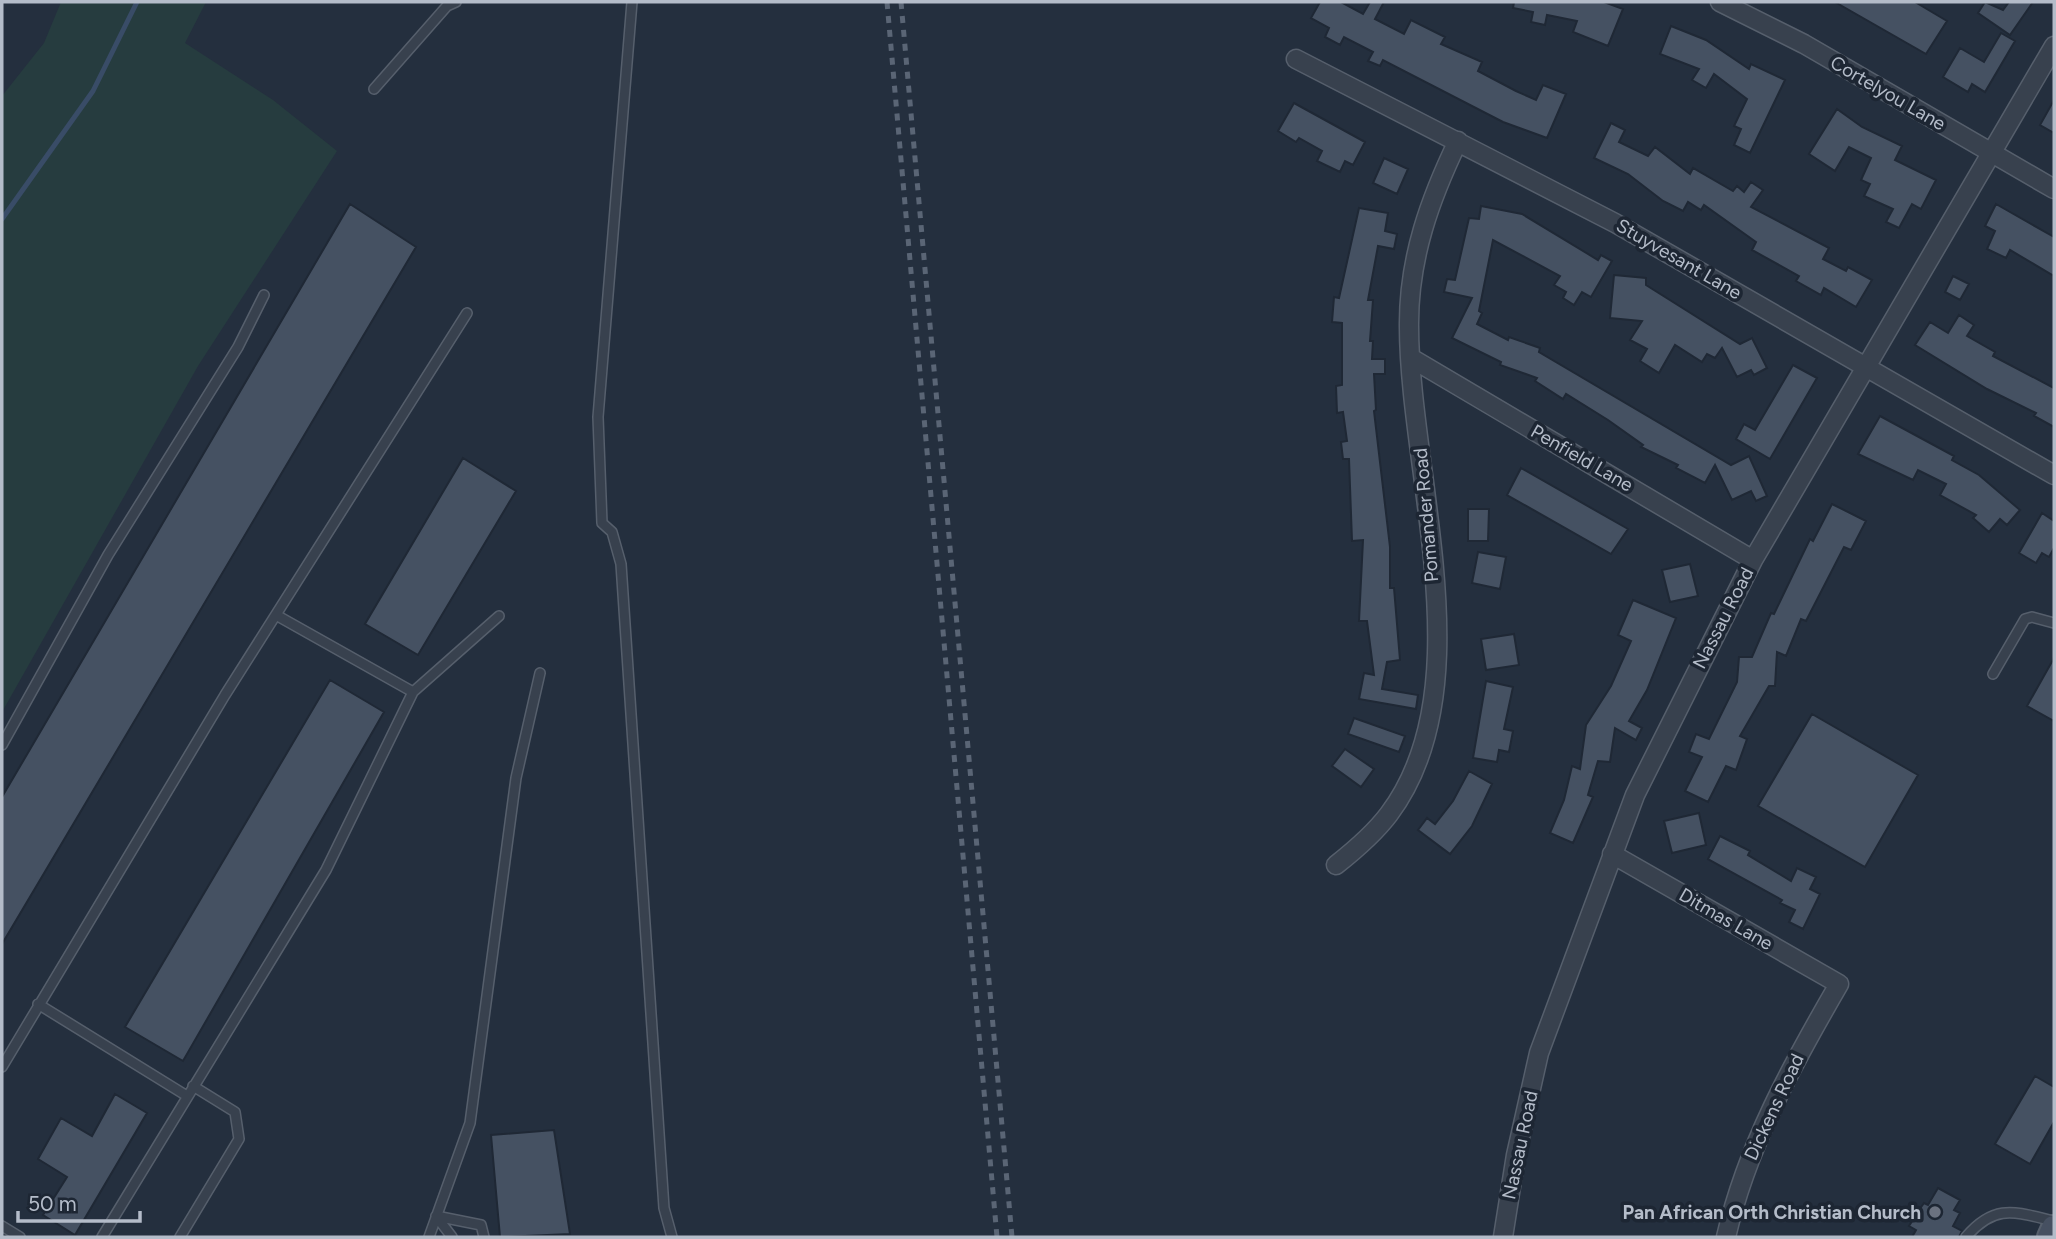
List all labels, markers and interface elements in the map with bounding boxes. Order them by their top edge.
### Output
street label: Cortelyou Lane [1826,51,1950,135]
street label: Stuyvesant Lane [1612,214,1746,304]
street label: Penfield Lane [1527,420,1637,496]
street label: Pomander Road [1409,447,1443,583]
street label: Nassau Road [1688,563,1758,673]
street label: Ditmas Lane [1675,883,1777,955]
street label: Dickens Road [1739,1050,1809,1164]
street label: Nassau Road [1497,1088,1543,1202]
scale bar [18,1180,140,1224]
text: 50 m [28,1191,77,1216]
place label: Pan African Orth Christian Church [1623,1201,1921,1224]
marker: Pan African Orth Christian Church [1927,1204,1943,1220]

